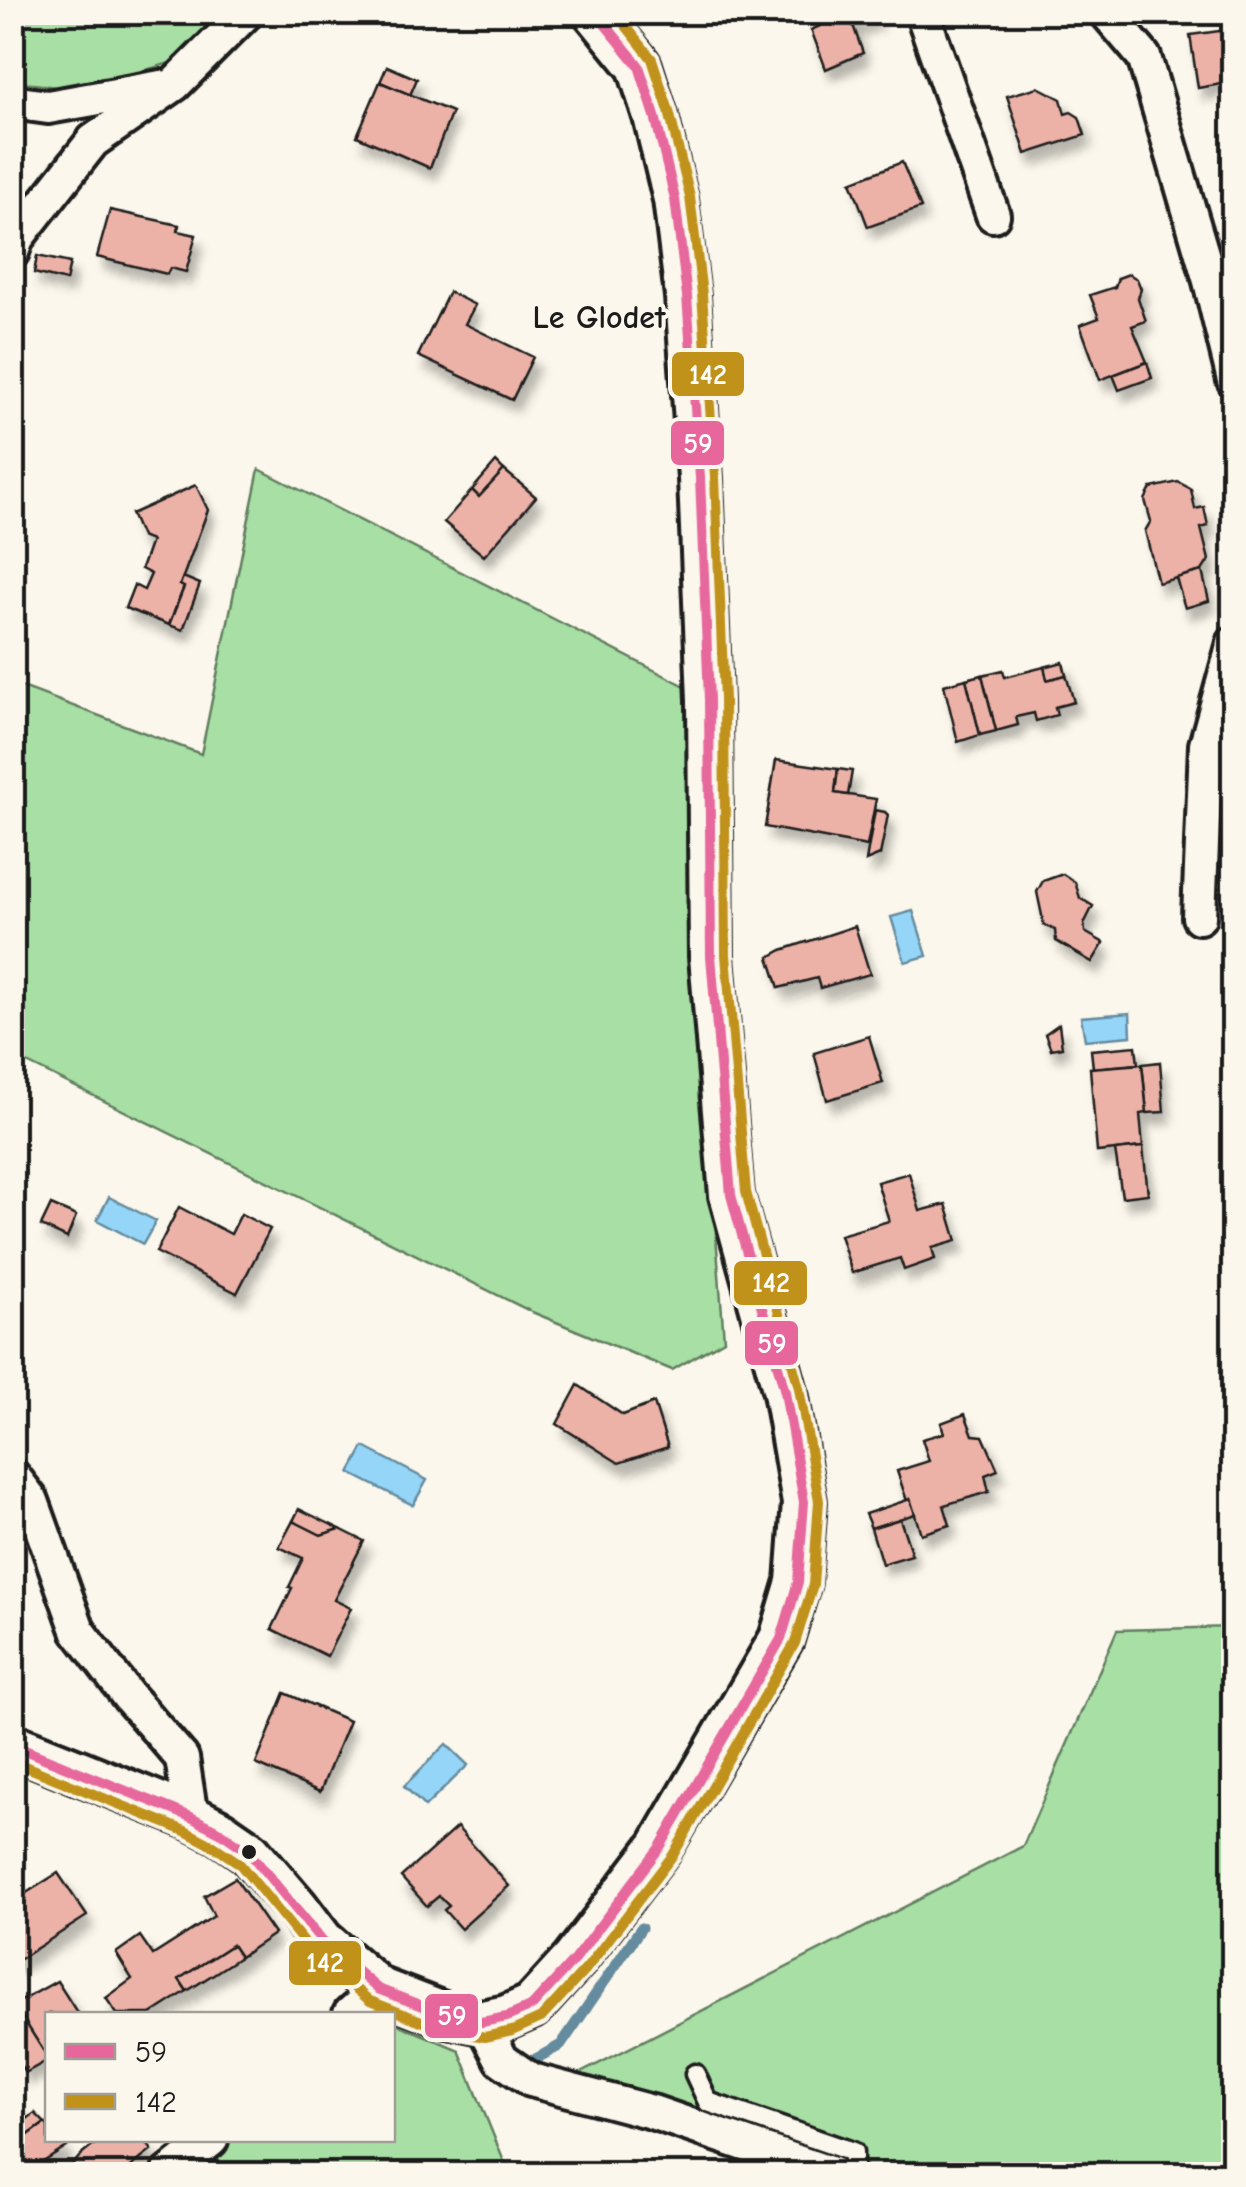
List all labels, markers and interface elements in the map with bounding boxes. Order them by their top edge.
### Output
district label: Le Glodet [532,299,666,336]
line badge: 142 [670,350,746,398]
text: 142 [689,359,727,391]
line badge: 59 [669,419,726,467]
text: 59 [683,428,713,460]
line badge: 142 [732,1259,809,1307]
text: 142 [752,1267,790,1299]
line badge: 59 [743,1319,800,1367]
text: 59 [757,1328,787,1360]
unlabelled marker [239,1842,259,1862]
line badge: 142 [287,1939,363,1987]
text: 142 [306,1947,344,1979]
line badge: 59 [423,1992,480,2040]
text: 59 [437,2000,467,2032]
legend [45,2012,395,2142]
text: 59 [135,2035,167,2070]
text: 142 [135,2085,177,2120]

